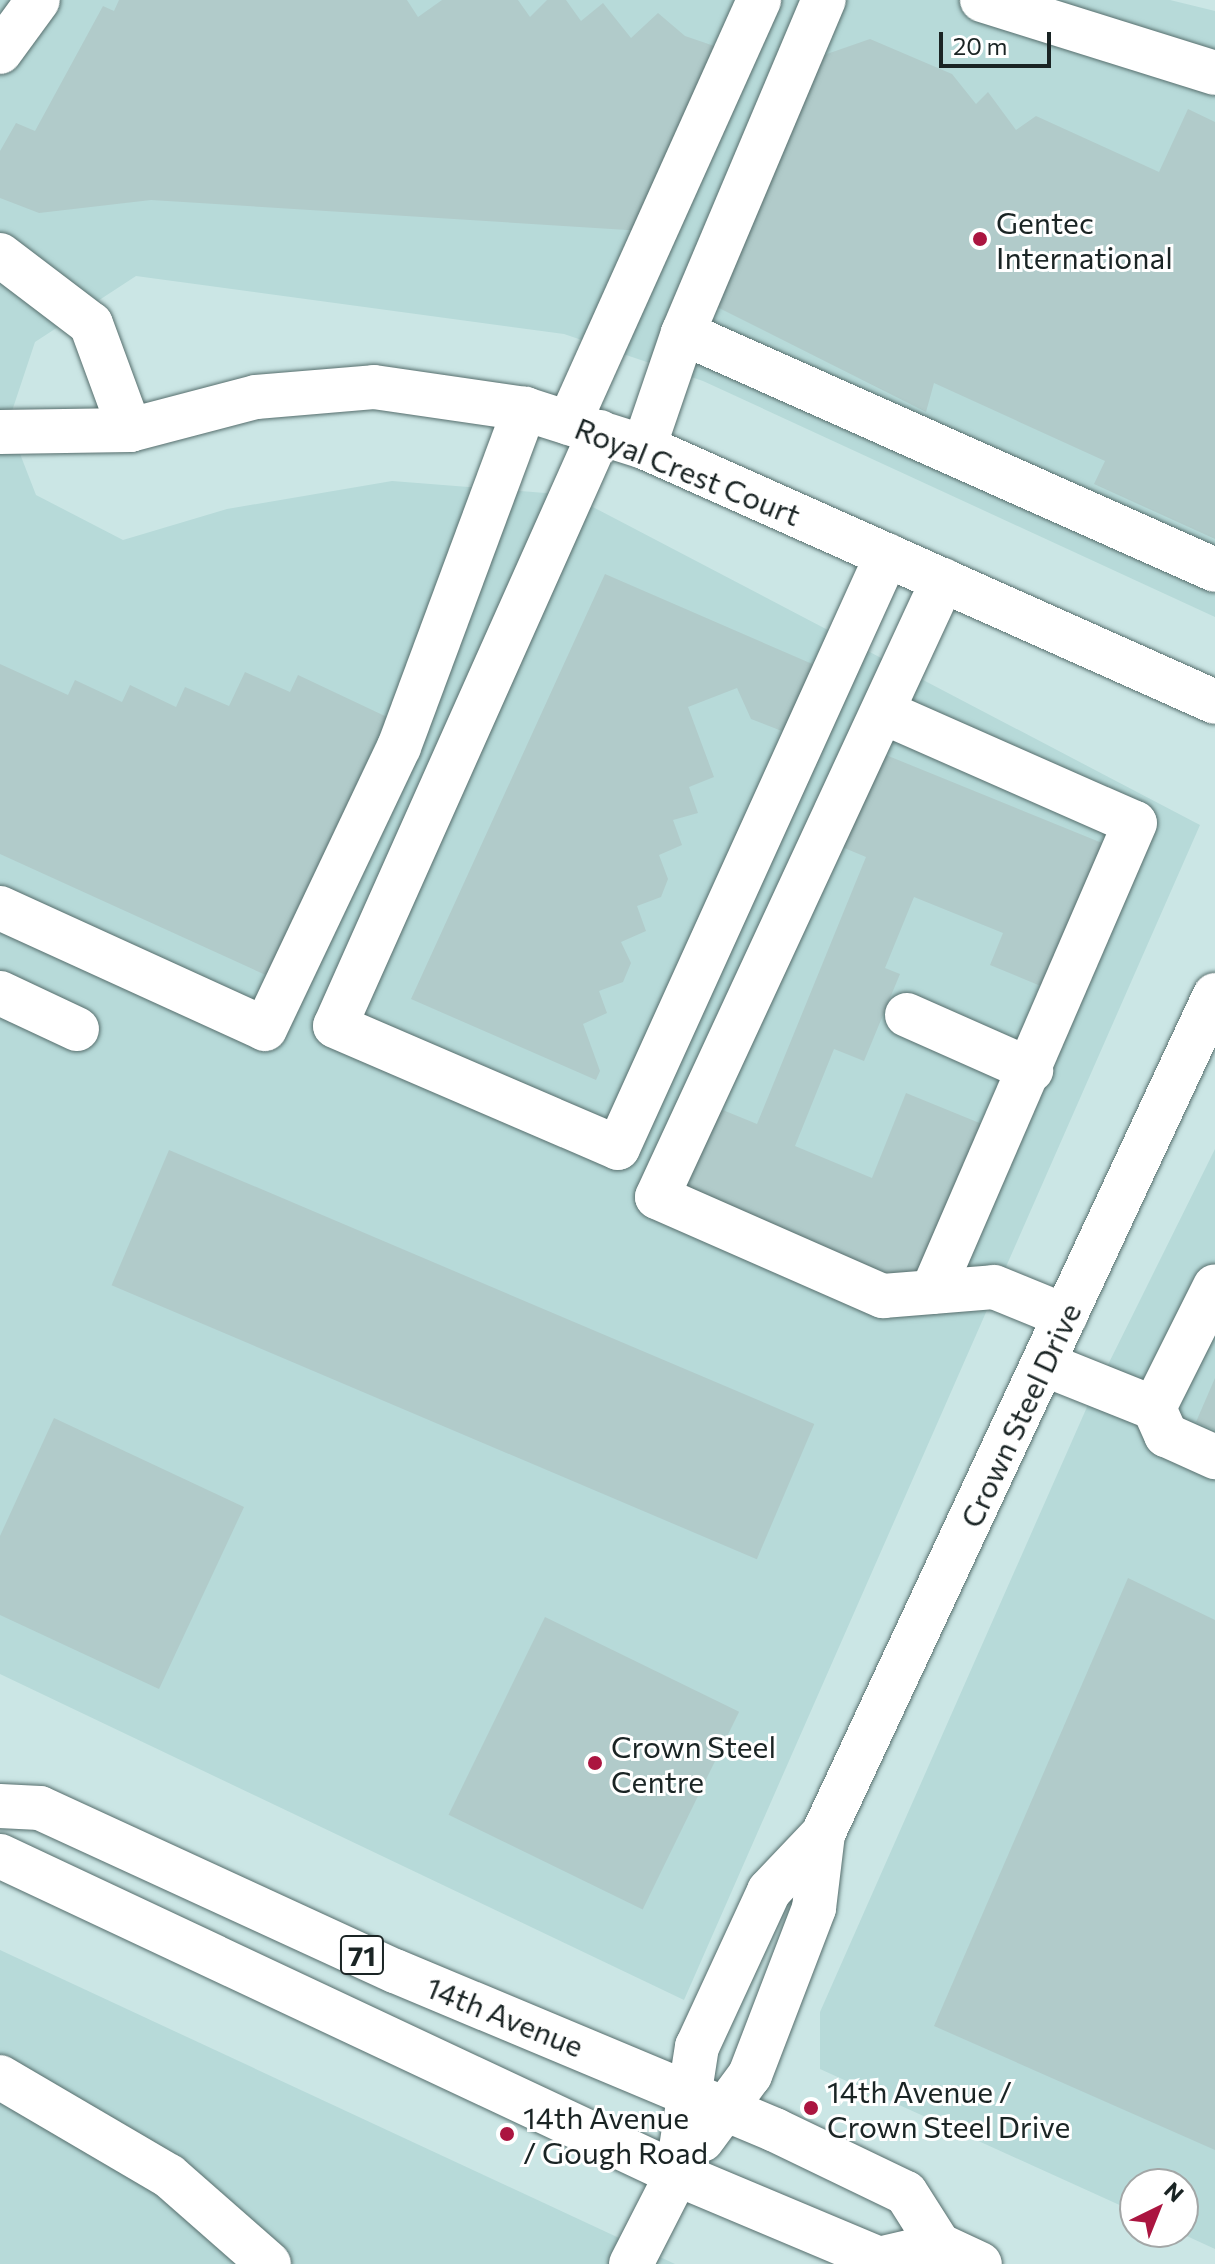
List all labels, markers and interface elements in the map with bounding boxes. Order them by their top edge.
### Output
scale bar [943,16,1055,66]
text: 20 m [953,31,1007,60]
place label: Gentec International [996,204,1173,274]
marker: Gentec International [971,230,989,248]
street label: Royal Crest Court [570,409,806,533]
street label: Crown Steel Drive [952,1297,1088,1533]
place label: Crown Steel Centre [611,1728,776,1798]
marker: Crown Steel Centre [586,1754,604,1772]
road number: 71 [338,1931,386,1979]
street label: 14th Avenue [421,1968,589,2064]
place label: 14th Avenue / Crown Steel Drive [827,2073,1070,2144]
place label: 14th Avenue / Gough Road [523,2099,708,2170]
marker: 14th Avenue / Crown Steel Drive [802,2099,820,2117]
marker: 14th Avenue / Gough Road [498,2125,516,2143]
north arrow [1119,2168,1199,2248]
text: N [1159,2176,1190,2207]

